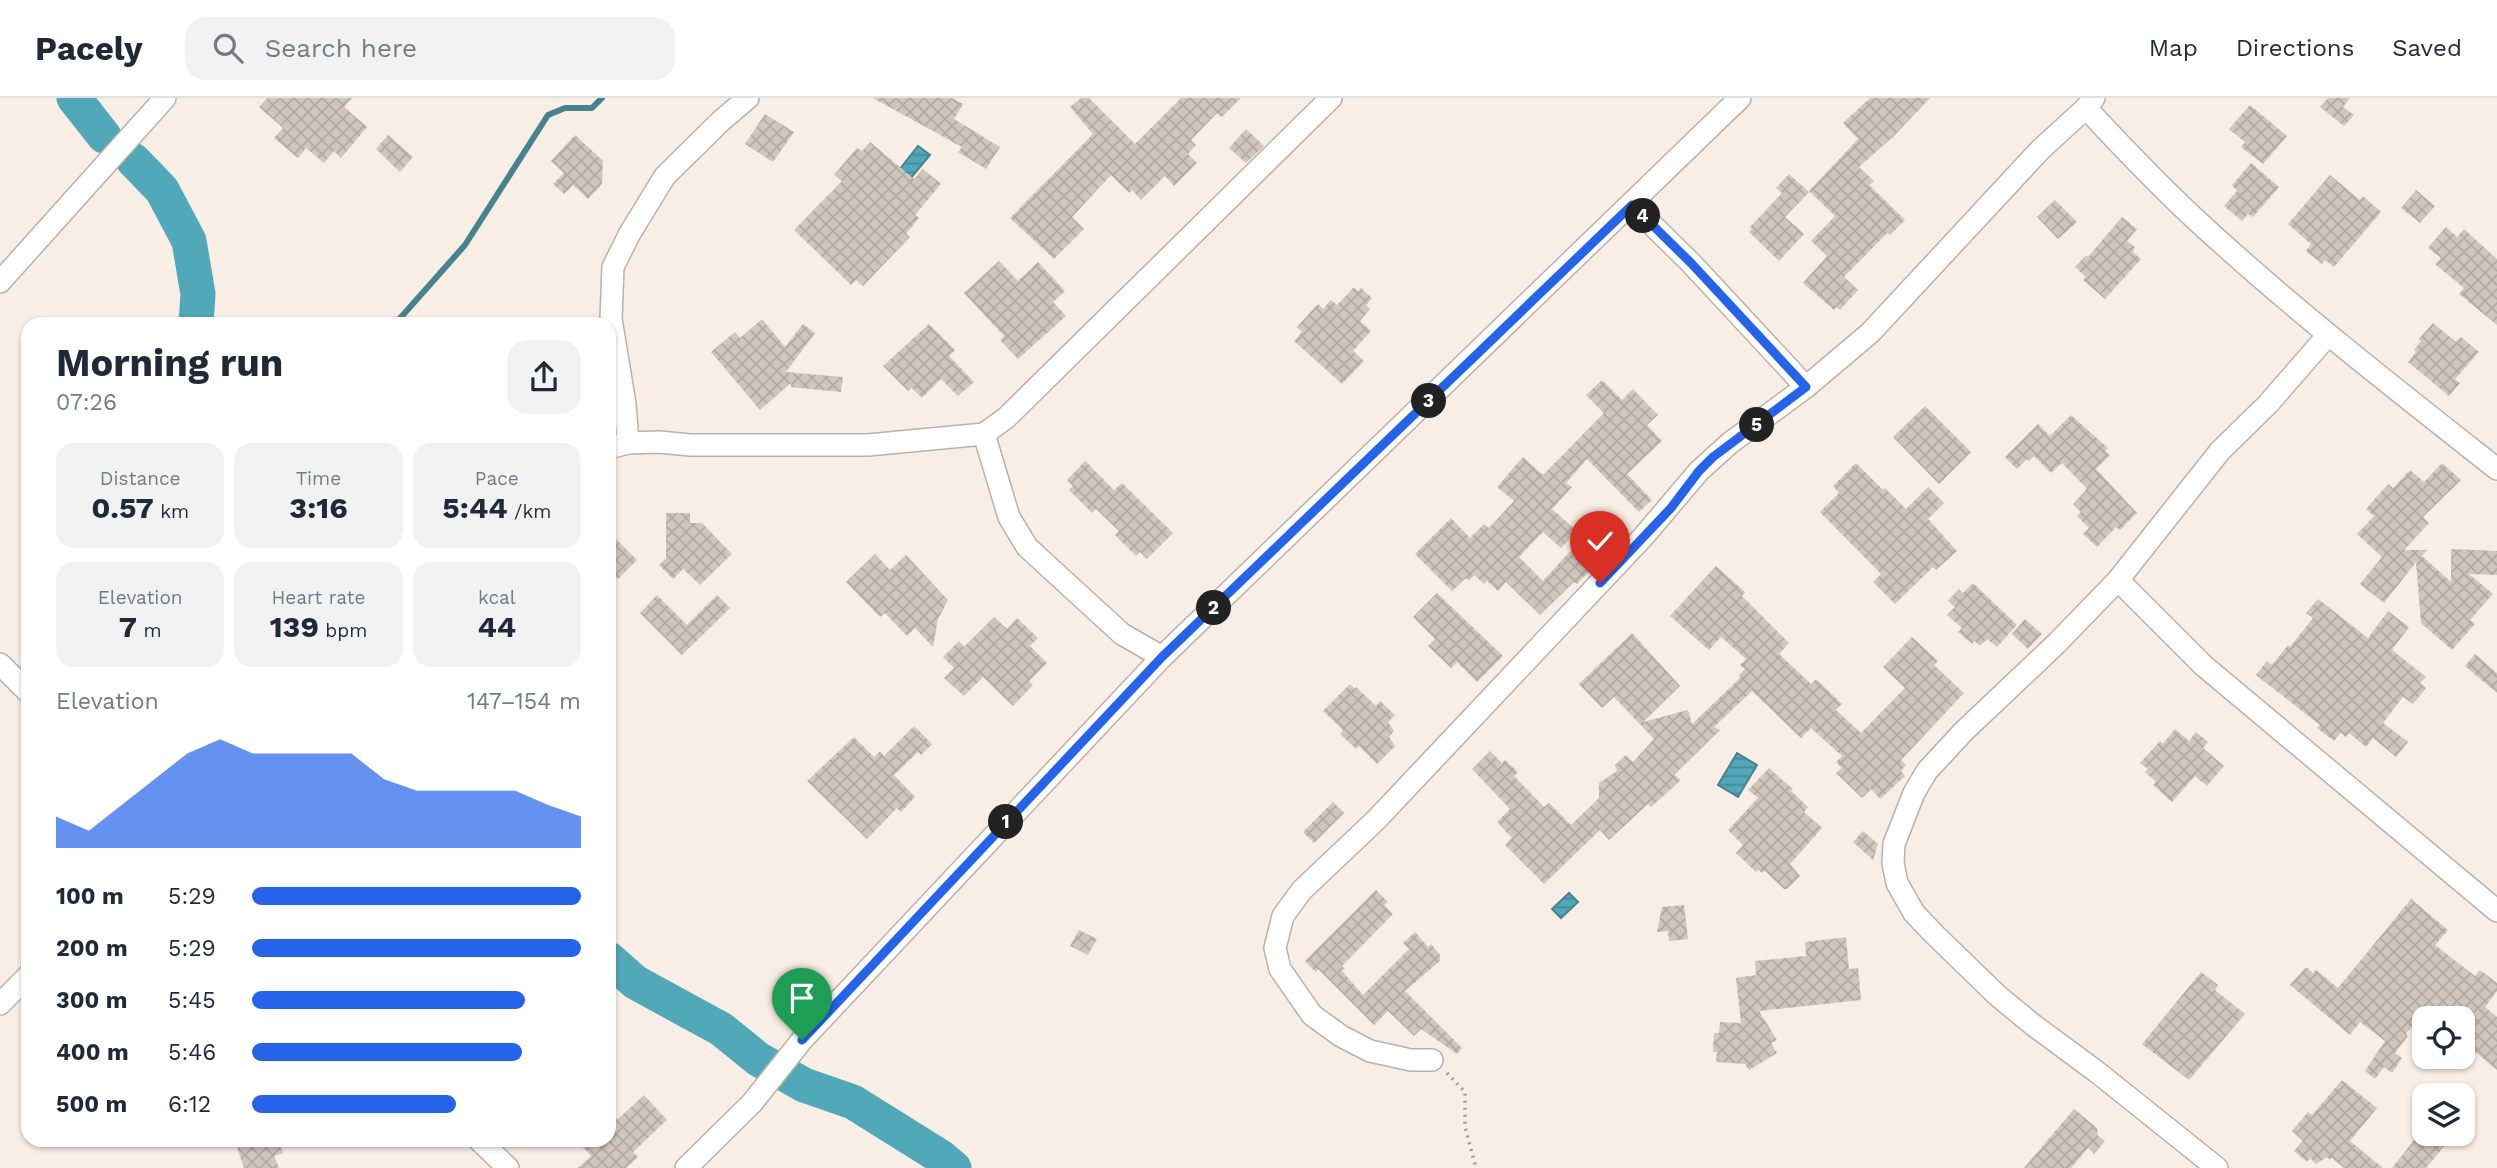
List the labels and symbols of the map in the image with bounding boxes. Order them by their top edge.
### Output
pin: 4 [1626,198,1660,234]
pin: 3 [1412,384,1446,418]
pin: 5 [1740,408,1774,442]
pin [1570,511,1630,583]
pin: 2 [1196,590,1232,626]
pin: 1 [988,804,1024,840]
pin [772,968,832,1040]

